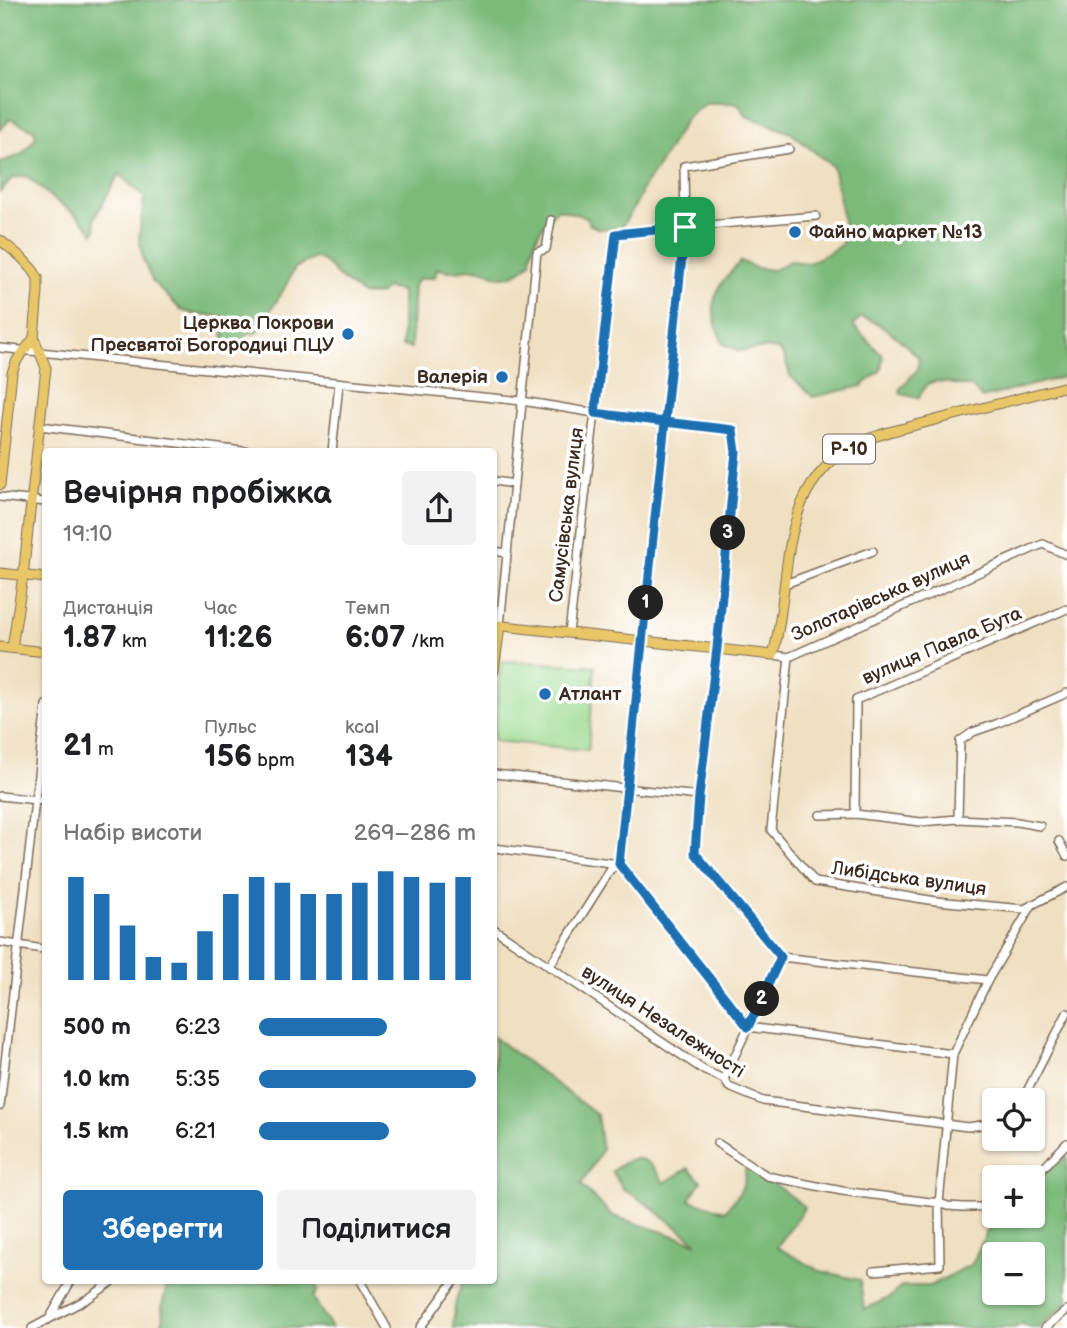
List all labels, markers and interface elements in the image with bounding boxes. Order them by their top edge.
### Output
pin [655,197,715,257]
icon: arrive [666,208,704,246]
place label: Файно маркет №13 [809,221,982,244]
marker: Файно маркет №13 [787,224,803,240]
place label: Церква Покрови Пресвятої Богородиці ПЦУ [91,312,334,357]
marker: Церква Покрови Пресвятої Богородиці ПЦУ [340,326,356,342]
place label: Валерія [417,366,488,389]
marker: Валерія [494,369,510,385]
street label: Самусівська вулиця [545,426,589,604]
road number: Р-10 [823,434,875,463]
button: share [402,471,476,545]
text: Вечірня пробіжка [63,474,331,513]
pin: 3 [710,516,746,550]
text: 19:10 [63,520,112,548]
text: 3 [722,521,733,544]
street label: Золотарівська вулиця [788,547,974,647]
pin: 1 [628,586,664,620]
text: 1 [642,591,650,614]
text: Дистанція [63,597,153,620]
text: Час [204,597,237,620]
text: Темп [345,597,390,620]
street label: вулиця Павла Бута [859,602,1025,690]
text: 1.87 [63,620,117,656]
text: 11:26 [204,620,273,656]
text: 6:07 [345,620,406,656]
text: km [117,630,147,653]
text: /km [406,630,444,653]
place label: Атлант [558,683,621,706]
marker: Атлант [537,686,553,702]
text: Пульс [204,716,257,739]
text: kcal [345,716,379,739]
text: 21 [63,728,93,764]
text: m [93,738,114,761]
text: 156 [204,739,252,775]
text: 134 [345,739,393,775]
text: bpm [252,749,295,772]
text: Набір висоти [63,819,202,847]
text: 269–286 m [354,819,476,847]
street label: Либідська вулиця [829,857,988,901]
street label: вулиця Незалежності [577,961,749,1083]
pin: 2 [744,982,780,1016]
text: 2 [756,987,767,1010]
text: 500 m [63,1013,131,1041]
text: 6:23 [175,1013,221,1041]
text: 1.0 km [63,1065,130,1093]
text: 5:35 [175,1065,220,1093]
map controls [982,1088,1045,1305]
button: locate [982,1088,1045,1151]
text: 1.5 km [63,1117,129,1145]
text: 6:21 [175,1117,216,1145]
button: + [982,1165,1045,1228]
button: Зберегти [63,1190,263,1270]
button: Поділитися [277,1190,476,1270]
button: − [982,1242,1045,1305]

